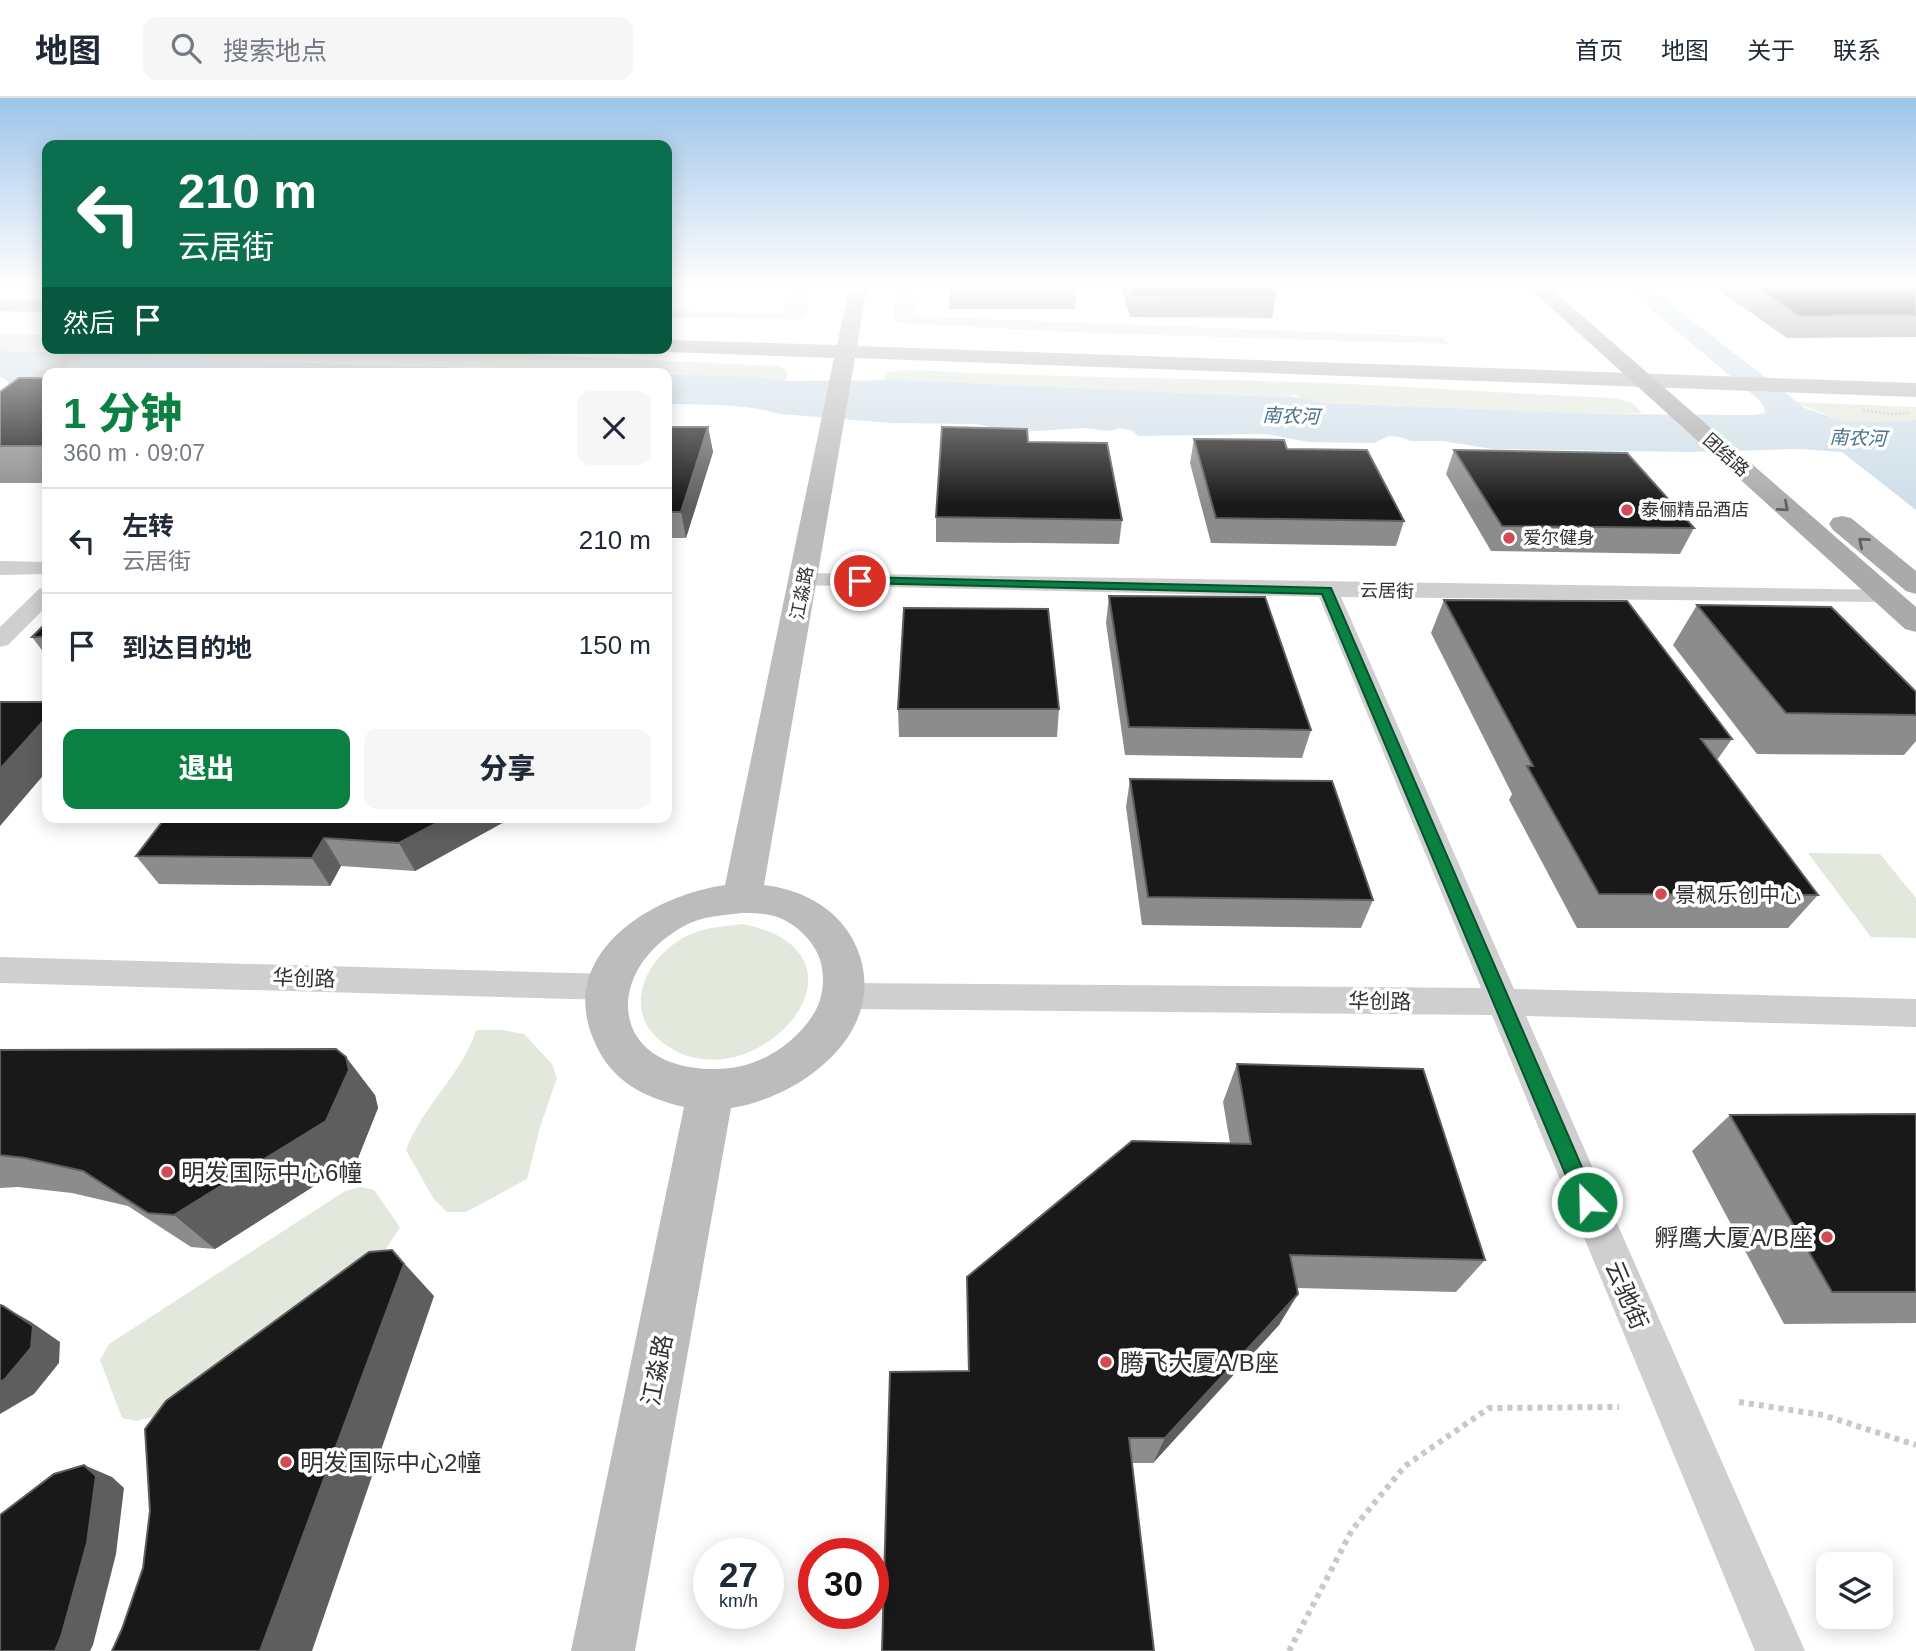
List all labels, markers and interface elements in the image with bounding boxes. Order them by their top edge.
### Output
search box [143,17,633,80]
icon: search [167,29,205,67]
text: 地图 [35,32,101,69]
text: 搜索地点 [223,36,327,66]
text: 首页 [1575,37,1623,64]
text: 地图 [1661,37,1709,64]
text: 关于 [1747,37,1795,64]
text: 联系 [1833,37,1881,64]
text: 210 m [178,164,317,218]
icon: left [63,168,154,259]
text: 云居街 [178,229,274,265]
icon: arrive [129,301,167,339]
text: 然后 [63,308,115,338]
text: 1 分钟 [63,390,182,437]
button: close [577,391,651,465]
water label: 南农河 [1262,405,1324,428]
water label: 南农河 [1829,427,1891,450]
street label: 团结路 [1699,430,1753,480]
text: 360 m · 09:07 [63,440,205,466]
one-way arrow [1776,499,1789,511]
place label: 泰俪精品酒店 [1641,500,1749,520]
marker: 泰俪精品酒店 [1619,502,1635,518]
text: 左转 [122,511,174,541]
icon: left [63,522,101,560]
text: 210 m [579,525,651,555]
place label: 爱尔健身 [1523,528,1595,548]
marker: 爱尔健身 [1501,530,1517,546]
one-way arrow [1859,538,1872,550]
text: 云居街 [122,548,191,574]
pin [830,551,890,611]
icon: arrive [841,562,879,600]
street label: 江淼路 [787,565,817,621]
street label: 云居街 [1360,581,1414,601]
icon: arrive [63,627,101,665]
text: 150 m [579,630,651,660]
text: 到达目的地 [122,633,252,663]
button: 退出 [63,729,350,809]
button: 分享 [364,729,651,809]
place label: 景枫乐创中心 [1675,883,1801,906]
marker: 景枫乐创中心 [1653,886,1669,902]
street label: 华创路 [272,965,336,991]
street label: 华创路 [1348,989,1412,1013]
place label: 明发国际中心6幢 [181,1159,362,1186]
marker: 明发国际中心6幢 [159,1164,175,1180]
position arrow [1550,1165,1624,1239]
place label: 孵鹰大厦A/B座 [1654,1224,1813,1251]
marker: 孵鹰大厦A/B座 [1819,1229,1835,1245]
street label: 云驰街 [1601,1257,1653,1333]
street label: 江淼路 [637,1332,677,1408]
place label: 腾飞大厦A/B座 [1120,1349,1279,1376]
marker: 腾飞大厦A/B座 [1098,1354,1114,1370]
place label: 明发国际中心2幢 [300,1449,481,1476]
marker: 明发国际中心2幢 [278,1454,294,1470]
speed limit sign: 30 [798,1538,889,1629]
map controls [1816,1552,1893,1629]
button: layers [1816,1552,1893,1629]
text: 27 [719,1555,758,1594]
text: km/h [719,1591,758,1611]

